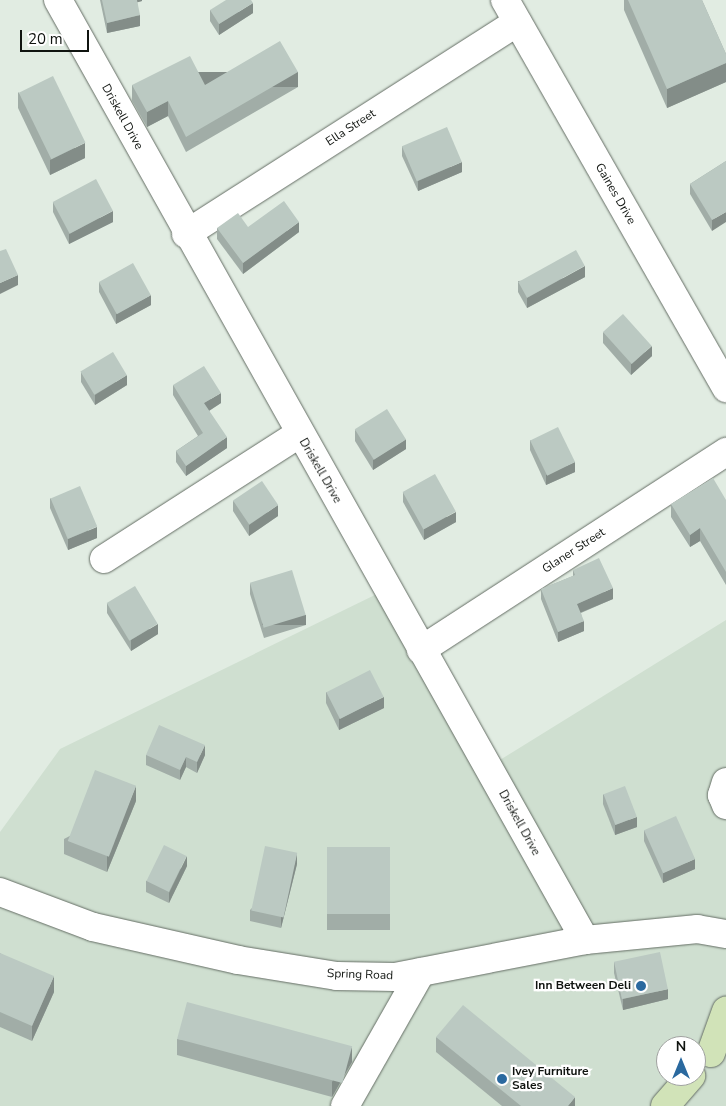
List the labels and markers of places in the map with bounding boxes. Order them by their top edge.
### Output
place label: Inn Between Deli [535,979,631,993]
marker: Inn Between Deli [635,980,647,992]
place label: Ivey Furniture Sales [512,1065,589,1093]
marker: Ivey Furniture Sales [496,1073,508,1085]

